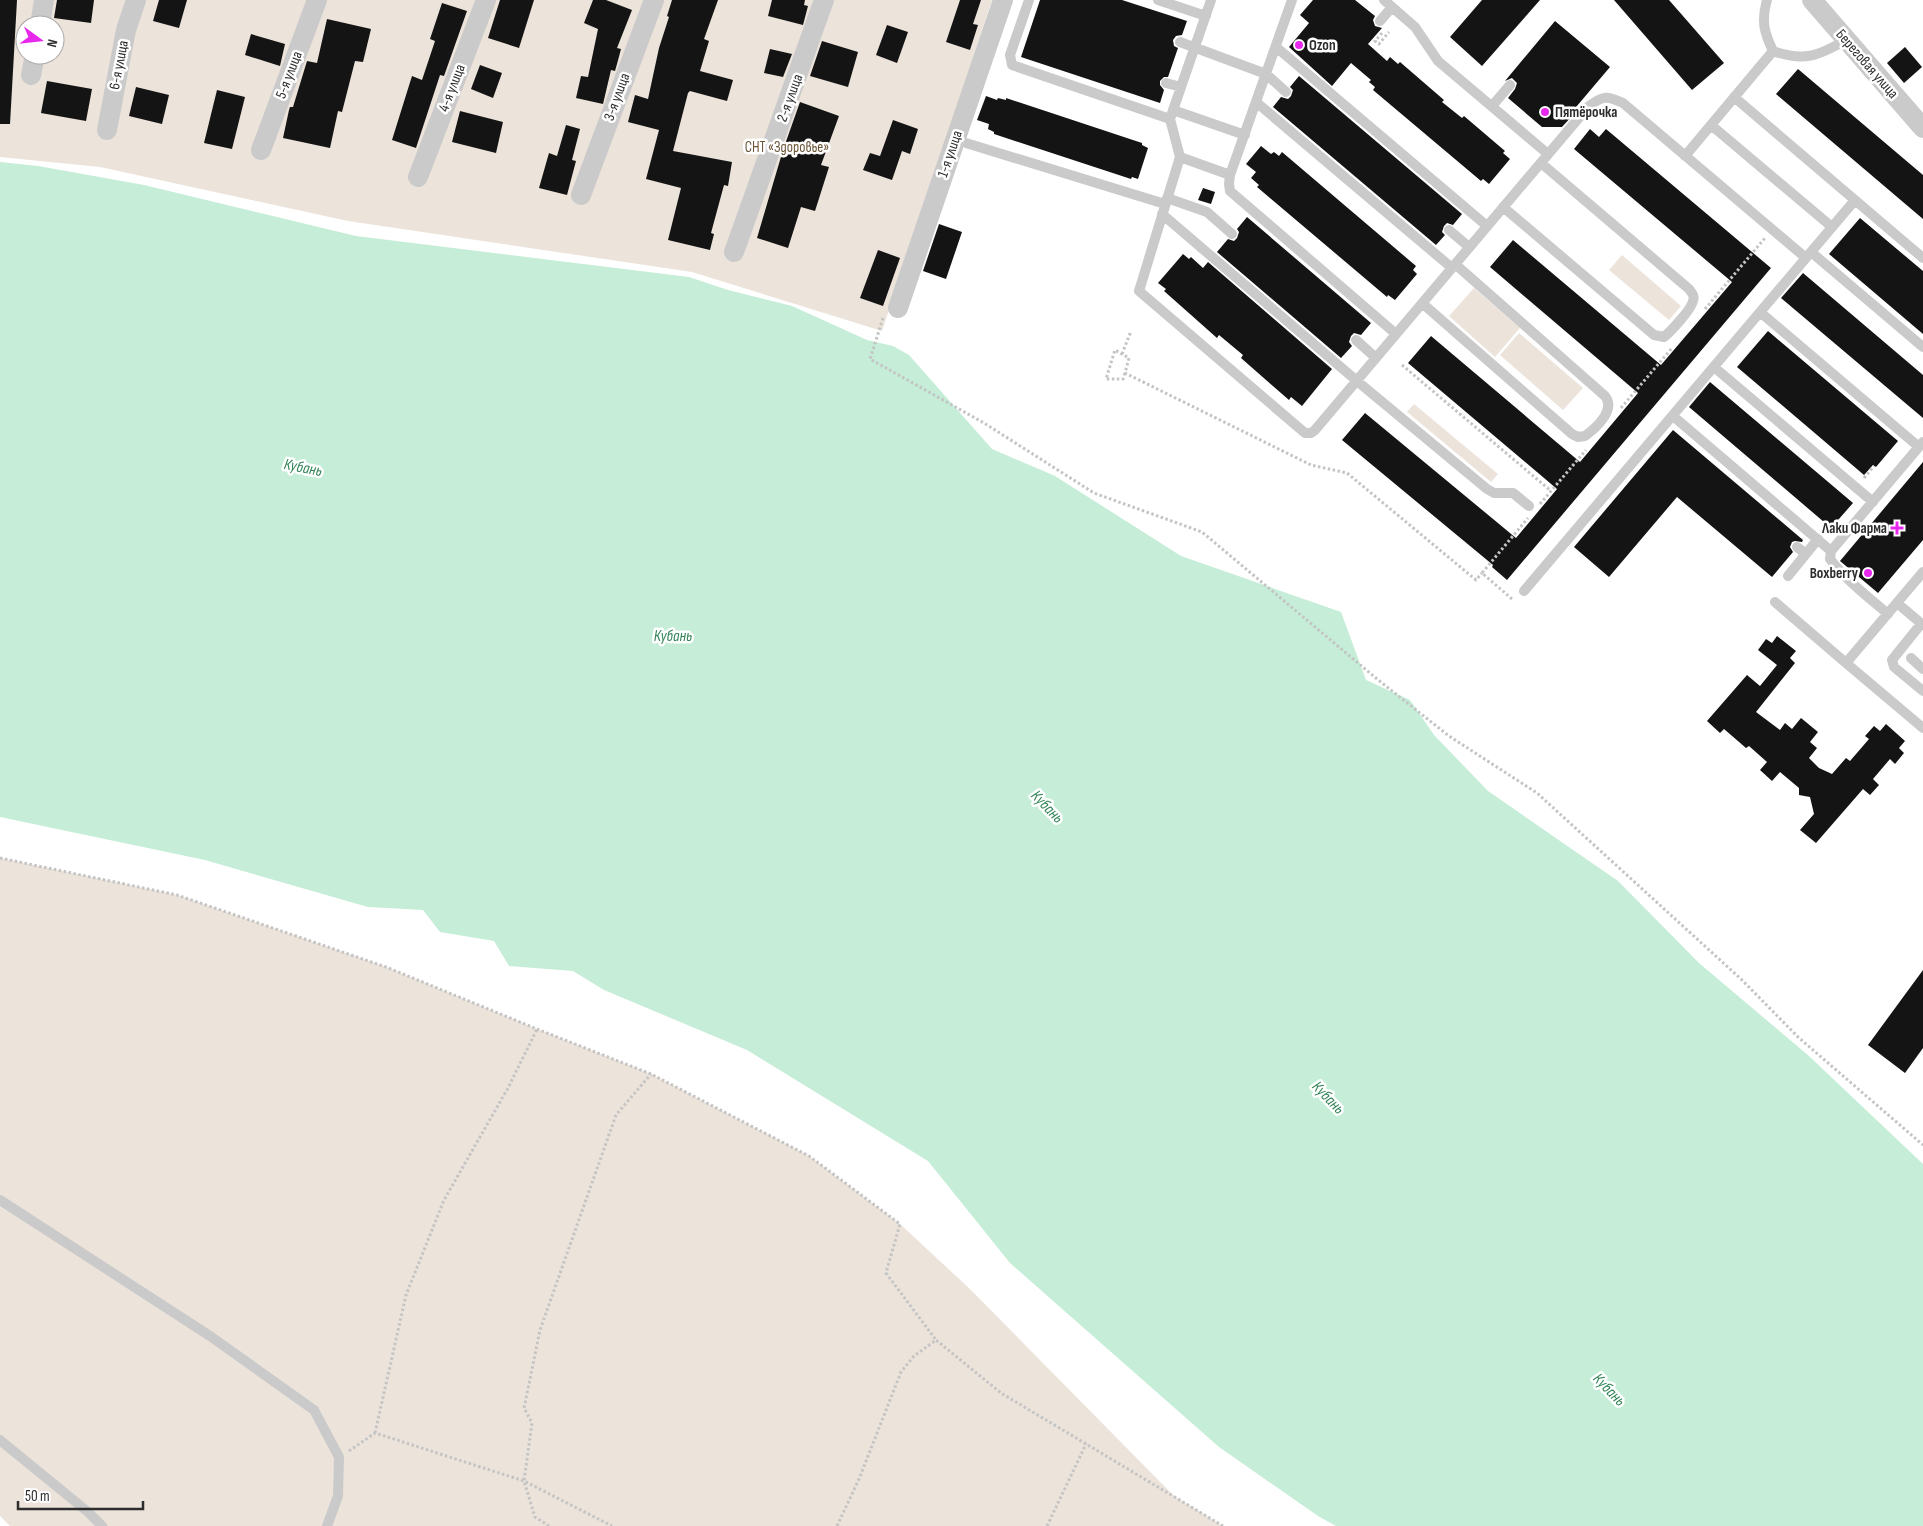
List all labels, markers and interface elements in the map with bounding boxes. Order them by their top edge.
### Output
north arrow [15,15,65,65]
street label: Береговая улица [1832,25,1903,103]
place label: Ozon [1309,36,1336,55]
text: N [43,37,61,49]
street label: 6-я улица [105,39,133,91]
marker: Ozon [1293,39,1305,51]
street label: 5-я улица [271,48,307,101]
street label: 4-я улица [434,61,470,114]
street label: 3-я улица [600,70,634,123]
street label: 2-я улица [773,71,807,124]
place label: Пятёрочка [1555,103,1617,122]
marker: Пятёрочка [1539,106,1551,118]
street label: 1-я улица [933,128,967,180]
park label: СНТ «Здоровье» [745,138,829,157]
water label: Кубань [282,455,324,481]
place label: Лаки Фарма [1821,519,1887,538]
marker: Лаки Фарма [1891,522,1903,534]
place label: Boxberry [1810,564,1859,583]
marker: Boxberry [1862,567,1874,579]
water label: Кубань [654,627,692,646]
water label: Кубань [1027,787,1067,827]
water label: Кубань [1308,1078,1348,1118]
water label: Кубань [1589,1370,1629,1410]
scale bar [18,1478,142,1510]
text: 50 m [25,1487,50,1506]

